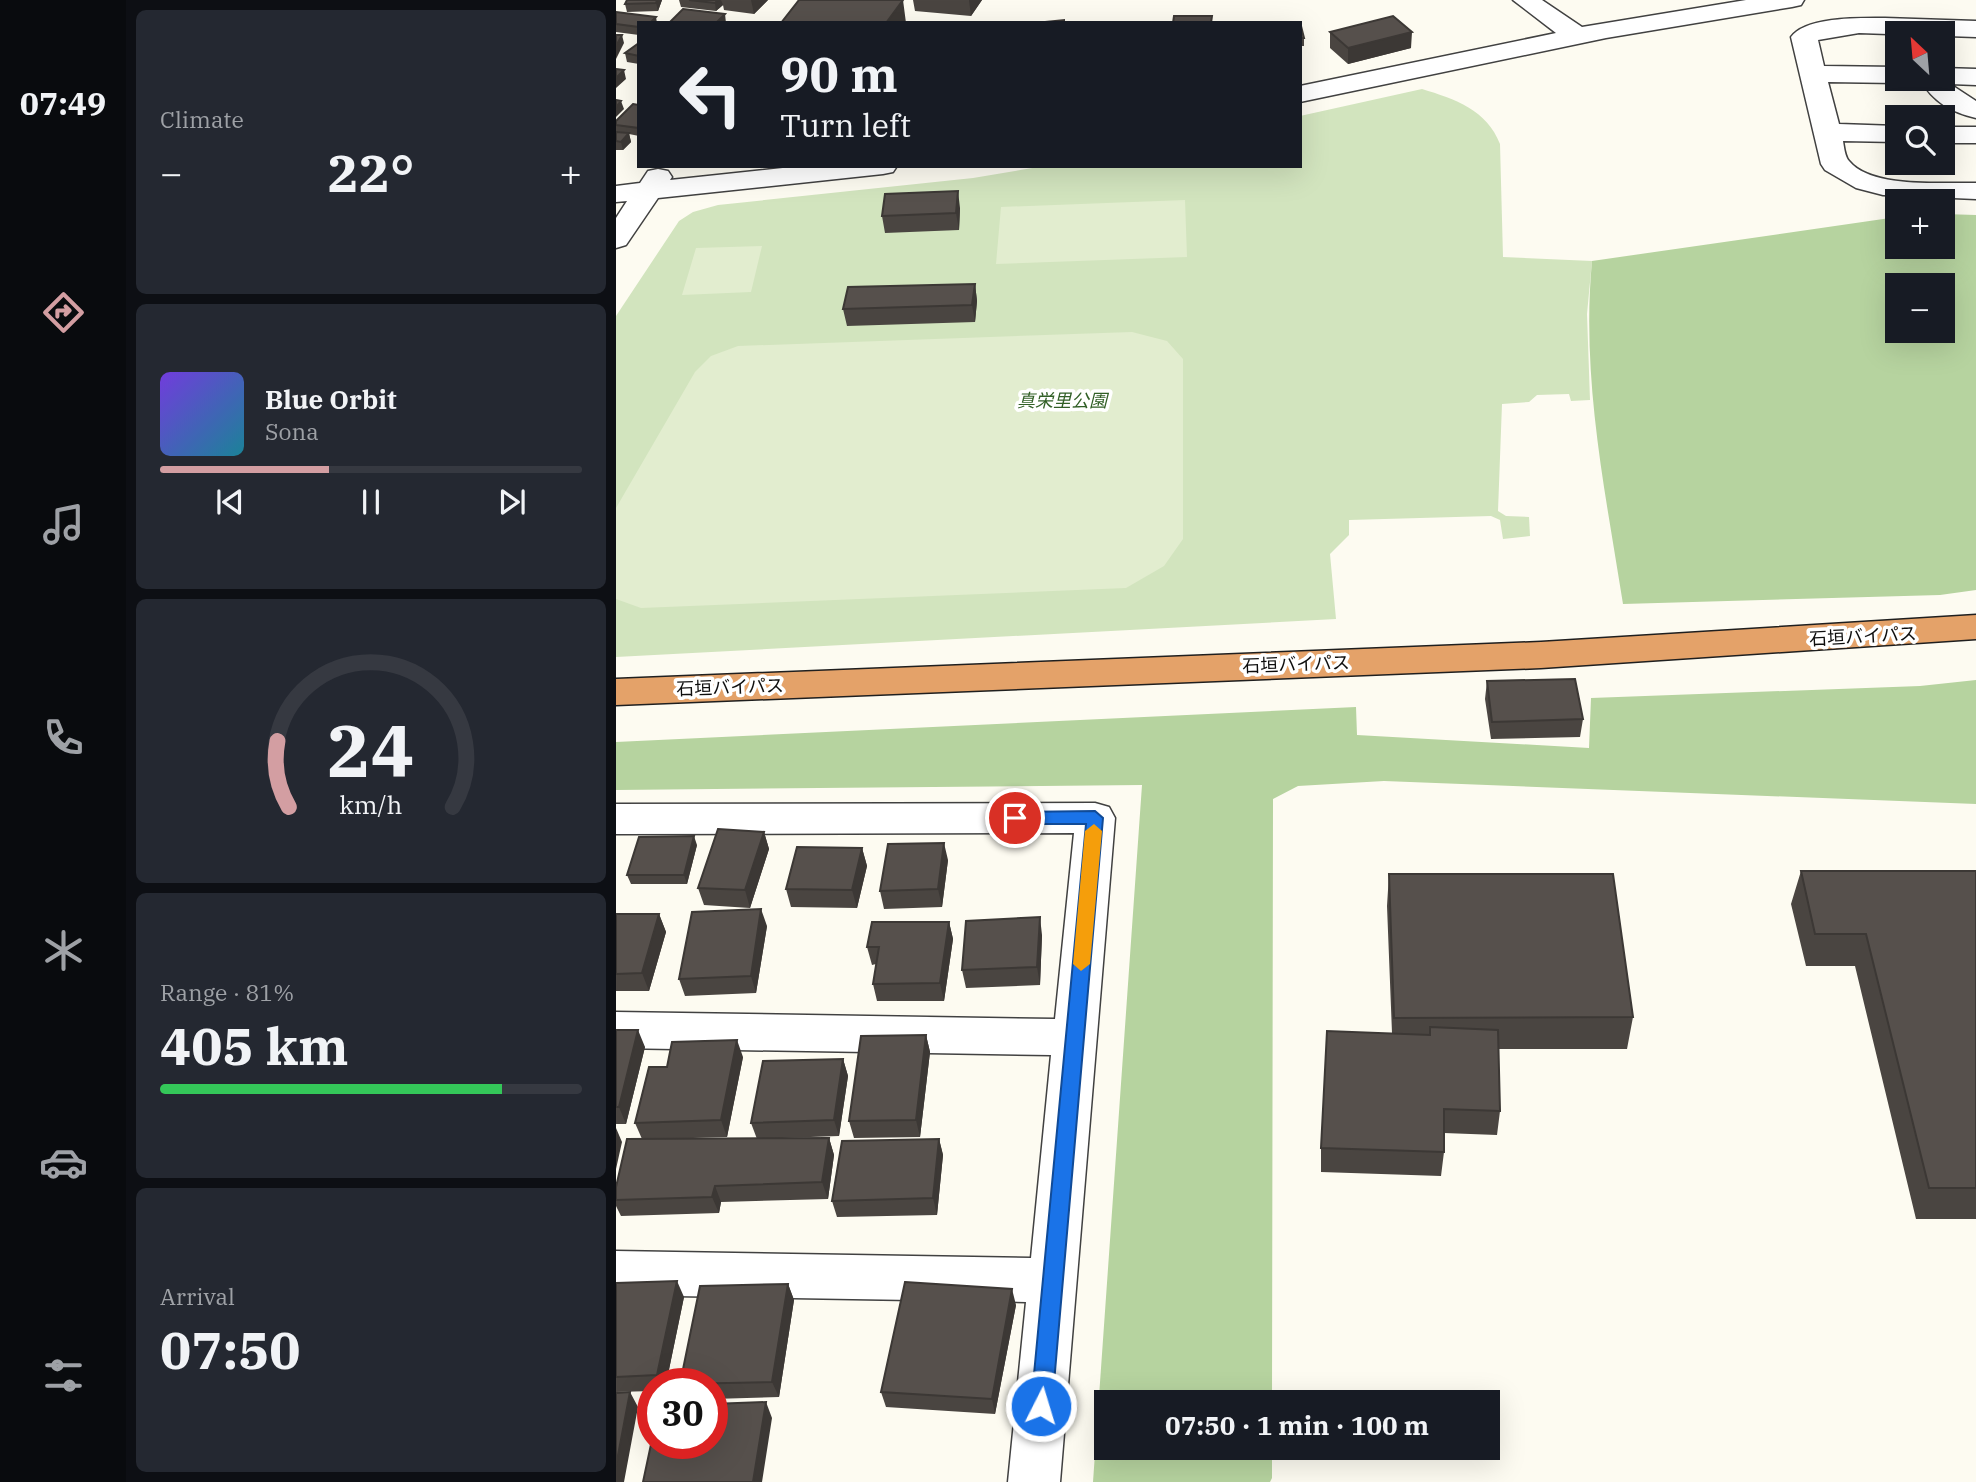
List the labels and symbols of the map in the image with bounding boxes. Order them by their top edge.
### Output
north arrow [1885,21,1955,91]
park label: 真栄里公園 [1017,389,1110,412]
street label: 石垣バイパス [1809,622,1917,650]
street label: 石垣バイパス [1242,651,1350,677]
street label: 石垣バイパス [676,674,784,700]
pin [985,788,1045,848]
speed limit sign: 30 [637,1368,728,1459]
position arrow [1004,1369,1078,1443]

